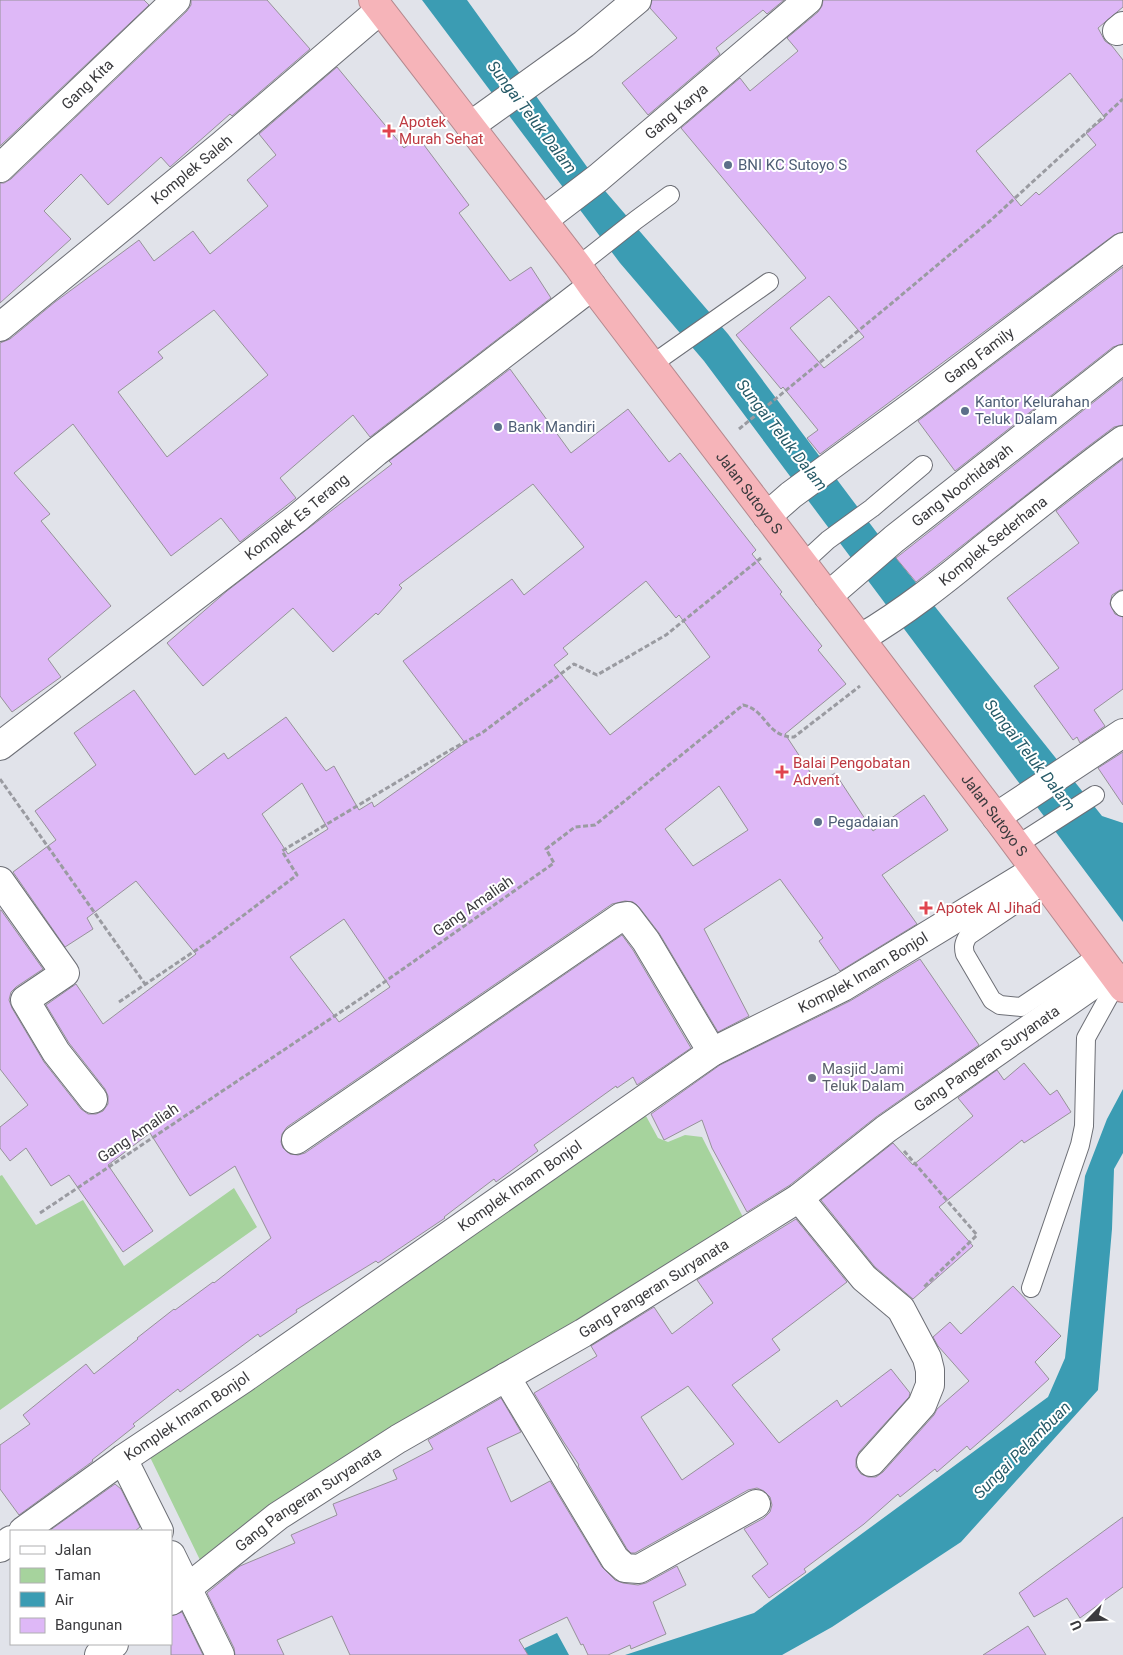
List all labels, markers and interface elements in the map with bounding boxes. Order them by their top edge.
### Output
street label: Gang Kita [58,55,117,113]
water label: Sungai Teluk Dalam [483,57,581,177]
street label: Gang Karya [641,80,712,143]
place label: Apotek Murah Sehat [399,113,484,148]
marker: Apotek Murah Sehat [383,125,395,137]
street label: Komplek Saleh [148,131,236,208]
place label: BNI KC Sutoyo S [738,156,847,174]
marker: BNI KC Sutoyo S [722,159,734,171]
street label: Gang Family [941,324,1018,388]
water label: Sungai Teluk Dalam [733,375,831,495]
place label: Kantor Kelurahan Teluk Dalam [975,393,1090,428]
marker: Kantor Kelurahan Teluk Dalam [959,405,971,417]
place label: Bank Mandiri [508,418,596,436]
marker: Bank Mandiri [492,421,504,433]
street label: Gang Noorhidayah [908,440,1016,531]
street label: Jalan Sutoyo S [712,448,786,538]
street label: Komplek Es Terang [241,470,352,564]
street label: Komplek Sederhana [935,492,1051,590]
water label: Sungai Teluk Dalam [981,695,1079,815]
place label: Balai Pengobatan Advent [793,754,910,789]
marker: Balai Pengobatan Advent [775,765,789,779]
street label: Jalan Sutoyo S [957,770,1031,860]
place label: Pegadaian [828,813,899,831]
marker: Pegadaian [812,816,824,828]
street label: Gang Amaliah [429,872,517,940]
place label: Apotek Al Jihad [936,899,1041,917]
marker: Apotek Al Jihad [920,902,932,914]
street label: Komplek Imam Bonjol [795,928,931,1017]
street label: Gang Pangeran Suryanata [911,1002,1063,1116]
place label: Masjid Jami Teluk Dalam [822,1060,904,1095]
marker: Masjid Jami Teluk Dalam [806,1072,818,1084]
street label: Gang Amaliah [94,1099,182,1167]
street label: Komplek Imam Bonjol [455,1137,585,1235]
street label: Gang Pangeran Suryanata [576,1235,732,1342]
street label: Komplek Imam Bonjol [121,1368,253,1465]
water label: Sungai Pelambuan [970,1398,1074,1502]
street label: Gang Pangeran Suryanata [231,1443,385,1556]
legend [10,1530,172,1645]
text: Jalan [55,1541,92,1559]
text: Taman [55,1566,101,1584]
text: Air [55,1591,74,1609]
north arrow [1063,1595,1113,1645]
text: Bangunan [55,1616,122,1634]
text: U [1067,1618,1085,1633]

